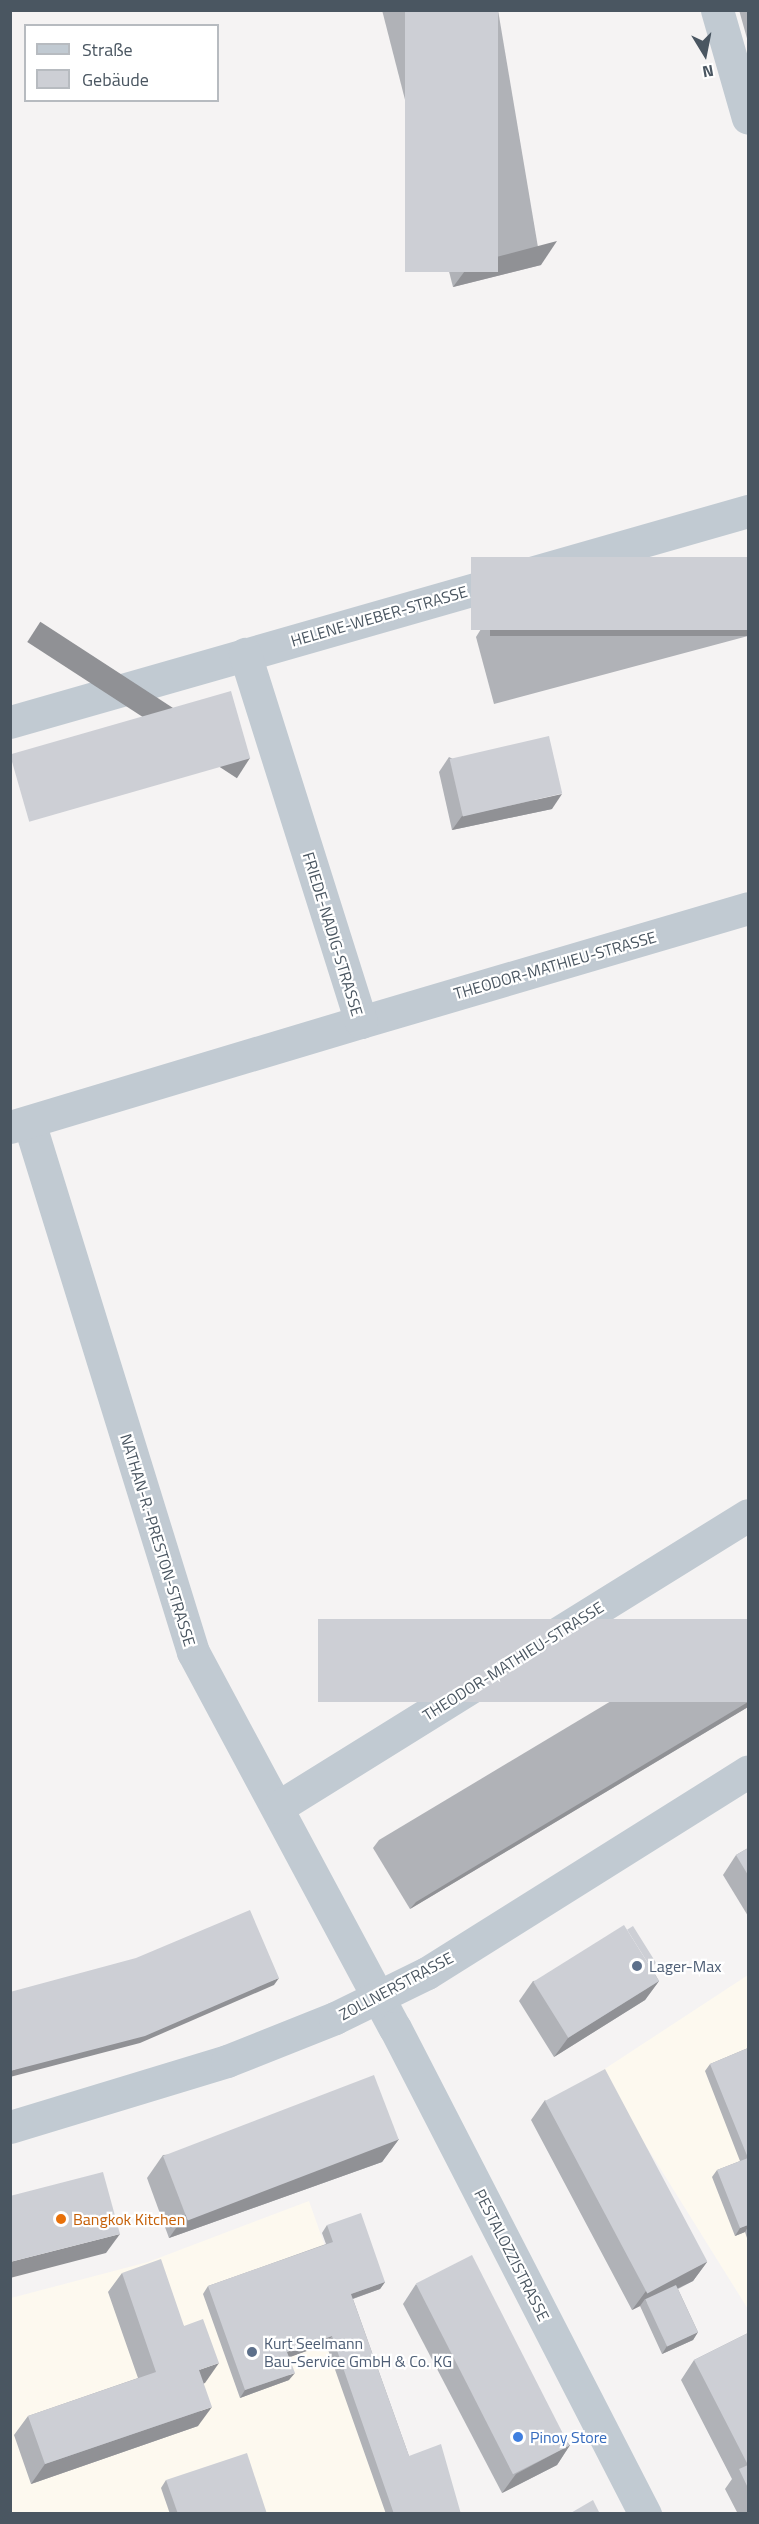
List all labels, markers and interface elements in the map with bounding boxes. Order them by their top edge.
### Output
legend [24,24,219,102]
north arrow [675,24,735,84]
text: Straße [82,36,133,63]
text: N [701,59,716,85]
text: Gebäude [82,66,149,93]
street label: HELENE-WEBER-STRASSE [289,582,469,650]
street label: FRIEDE-NADIG-STRASSE [299,850,367,1018]
street label: THEODOR-MATHIEU-STRASSE [452,927,658,1003]
street label: NATHAN-R.-PRESTON-STRASSE [116,1431,200,1649]
street label: THEODOR-MATHIEU-STRASSE [419,1597,607,1725]
street label: ZOLLNERSTRASSE [336,1948,456,2024]
place label: Lager-Max [649,1956,721,1976]
marker: Lager-Max [630,1959,644,1973]
street label: PESTALOZZISTRASSE [470,2186,554,2324]
place label: Bangkok Kitchen [73,2209,185,2229]
marker: Bangkok Kitchen [54,2212,68,2226]
place label: Kurt Seelmann Bau-Service GmbH & Co. KG [264,2333,452,2371]
marker: Kurt Seelmann Bau-Service GmbH & Co. KG [245,2345,259,2359]
place label: Pinoy Store [530,2427,607,2447]
marker: Pinoy Store [511,2430,525,2444]

